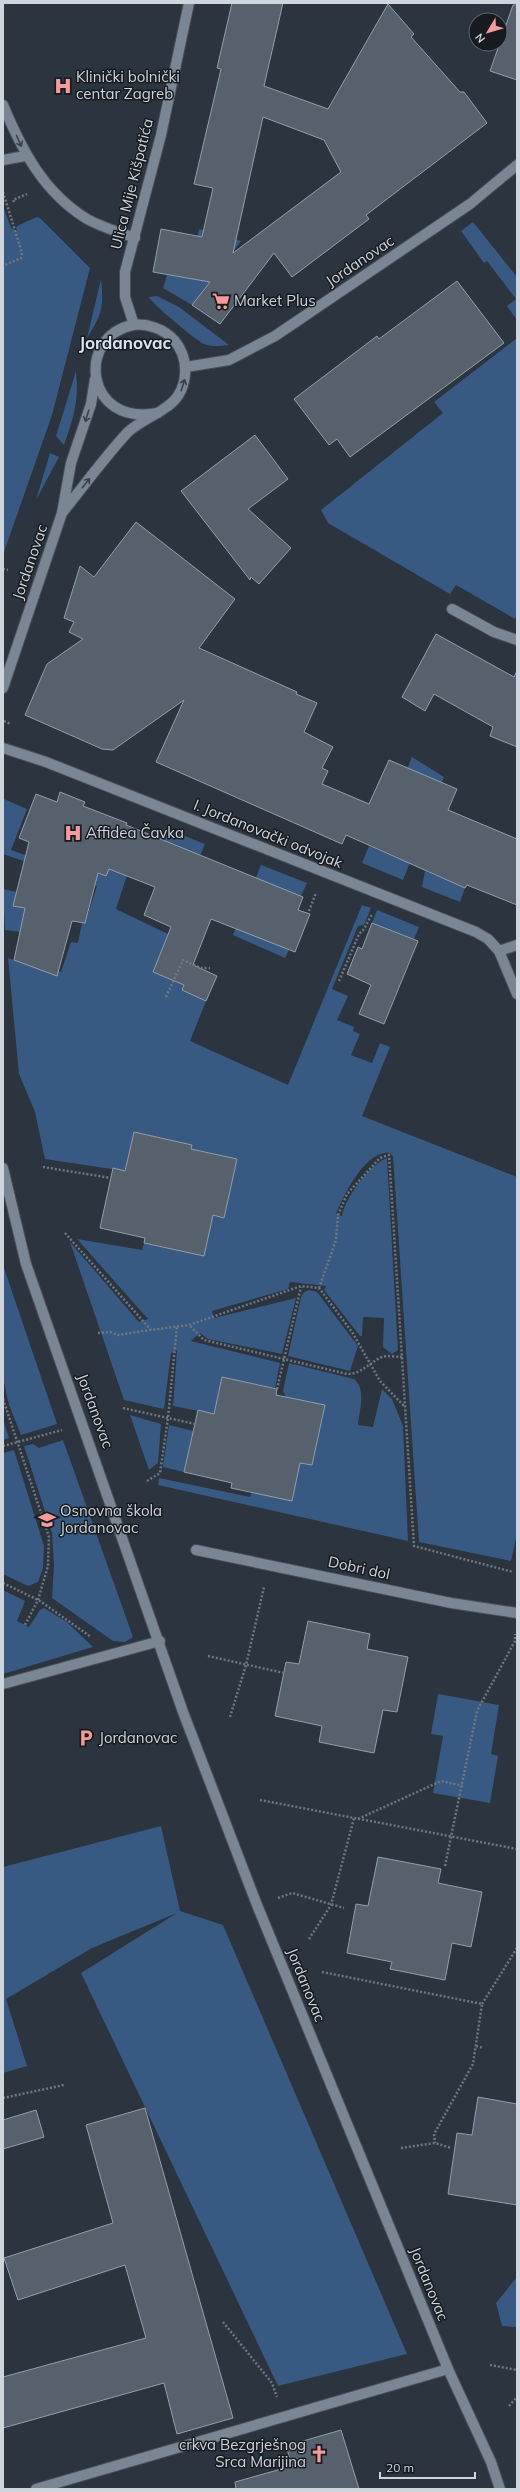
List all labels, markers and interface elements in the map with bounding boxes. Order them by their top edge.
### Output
north arrow [468,12,508,52]
text: N [472,31,488,46]
place label: Klinički bolnički centar Zagreb [76,67,180,103]
hospital icon: Klinički bolnički centar Zagreb [53,76,73,96]
street label: Ulica Mije Kišpatića [106,116,157,251]
one-way arrow [15,134,23,146]
street label: Jordanovac [322,231,398,290]
supermarket icon: Market Plus [211,291,231,311]
place label: Market Plus [234,291,316,310]
district label: Jordanovac [79,332,172,353]
one-way arrow [180,378,187,391]
one-way arrow [83,409,90,422]
one-way arrow [82,477,91,488]
street label: Jordanovac [8,522,51,602]
street label: I. Jordanovački odvojak [191,795,346,872]
hospital icon: Affidea Čavka [63,823,83,843]
place label: Affidea Čavka [86,823,184,842]
street label: Jordanovac [73,1371,118,1451]
place label: Osnovna škola Jordanovac [60,1501,162,1537]
school or university icon: Osnovna škola Jordanovac [37,1510,57,1530]
street label: Dobri dol [326,1552,392,1583]
parking icon: Jordanovac [76,1728,96,1748]
place label: Jordanovac [99,1728,177,1747]
street label: Jordanovac [283,1945,330,2025]
street label: Jordanovac [406,2244,453,2324]
place label: crkva Bezgrješnog Srca Marijina [179,2435,306,2471]
church icon: crkva Bezgrješnog Srca Marijina [309,2444,329,2464]
scale bar [380,2454,475,2480]
text: 20 m [386,2460,414,2475]

